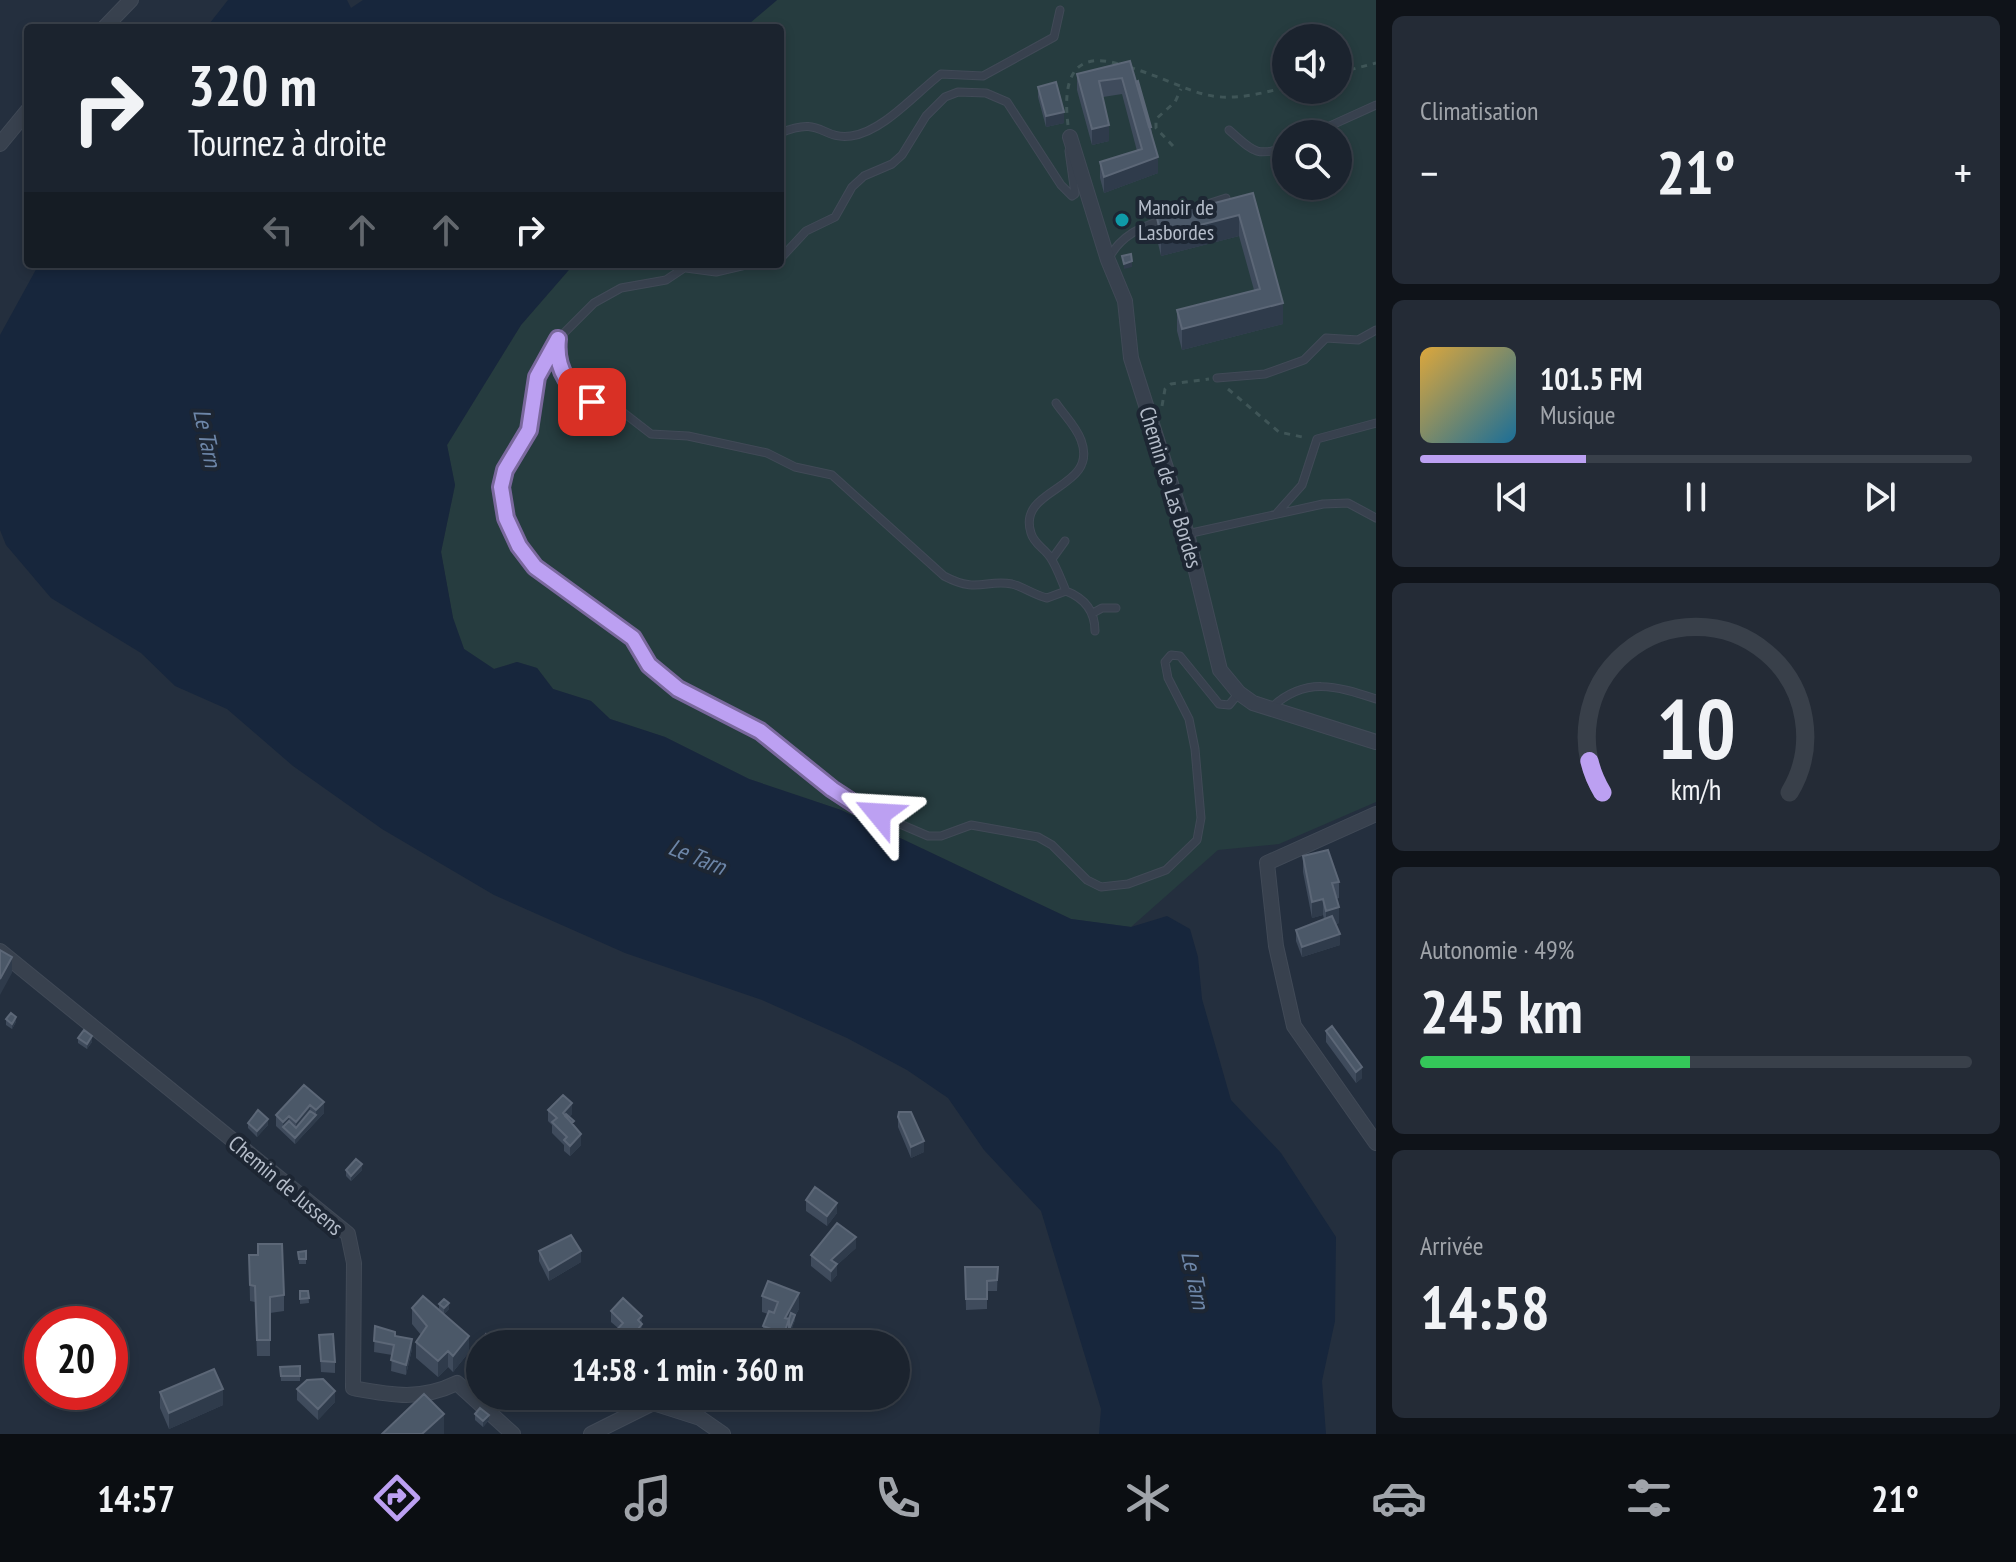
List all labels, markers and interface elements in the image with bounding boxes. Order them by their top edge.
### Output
map controls [1272,24,1352,200]
button: sound [1272,24,1352,104]
text: 320 m [188,49,317,121]
icon: right [56,56,160,160]
text: Climatisation [1420,94,1538,127]
text: Tournez à droite [188,119,387,166]
button: search [1272,120,1352,200]
text: 21° [1656,133,1736,211]
text: − [1420,144,1438,201]
text: + [1954,144,1972,201]
place label: Manoir de Lasbordes [1138,193,1214,246]
icon: left [256,208,300,252]
icon: ahead [340,208,384,252]
icon: ahead [424,208,468,252]
icon: right [508,208,552,252]
marker: Manoir de Lasbordes [1113,211,1131,229]
text: 101.5 FM [1540,359,1642,398]
pin [558,368,626,436]
icon: arrive [570,380,614,424]
text: Musique [1540,398,1616,431]
street label: Chemin de Las Bordes [1133,403,1209,571]
water label: Le Tarn [186,406,229,471]
icon: previous [1490,475,1534,519]
icon: pause [1674,475,1718,519]
icon: next [1858,475,1902,519]
text: 10 [1656,674,1736,782]
text: km/h [1671,771,1721,808]
position arrow [837,772,921,856]
water label: Le Tarn [664,831,732,882]
text: Autonomie · 49% [1420,933,1574,966]
text: 245 km [1420,972,1583,1050]
street label: Chemin de Jussens [223,1129,349,1241]
text: Arrivée [1420,1229,1484,1262]
water label: Le Tarn [1174,1248,1217,1313]
text: 14:58 [1420,1268,1550,1346]
speed limit sign: 20 [24,1306,128,1410]
text: 14:58 · 1 min · 360 m [572,1350,804,1389]
icon: directions [369,1470,425,1526]
icon: music [620,1470,676,1526]
icon: phone [870,1470,926,1526]
icon: climate [1120,1470,1176,1526]
icon: car [1371,1470,1427,1526]
icon: filters [1621,1470,1677,1526]
text: 14:57 [97,1475,175,1522]
text: 21° [1871,1475,1919,1522]

